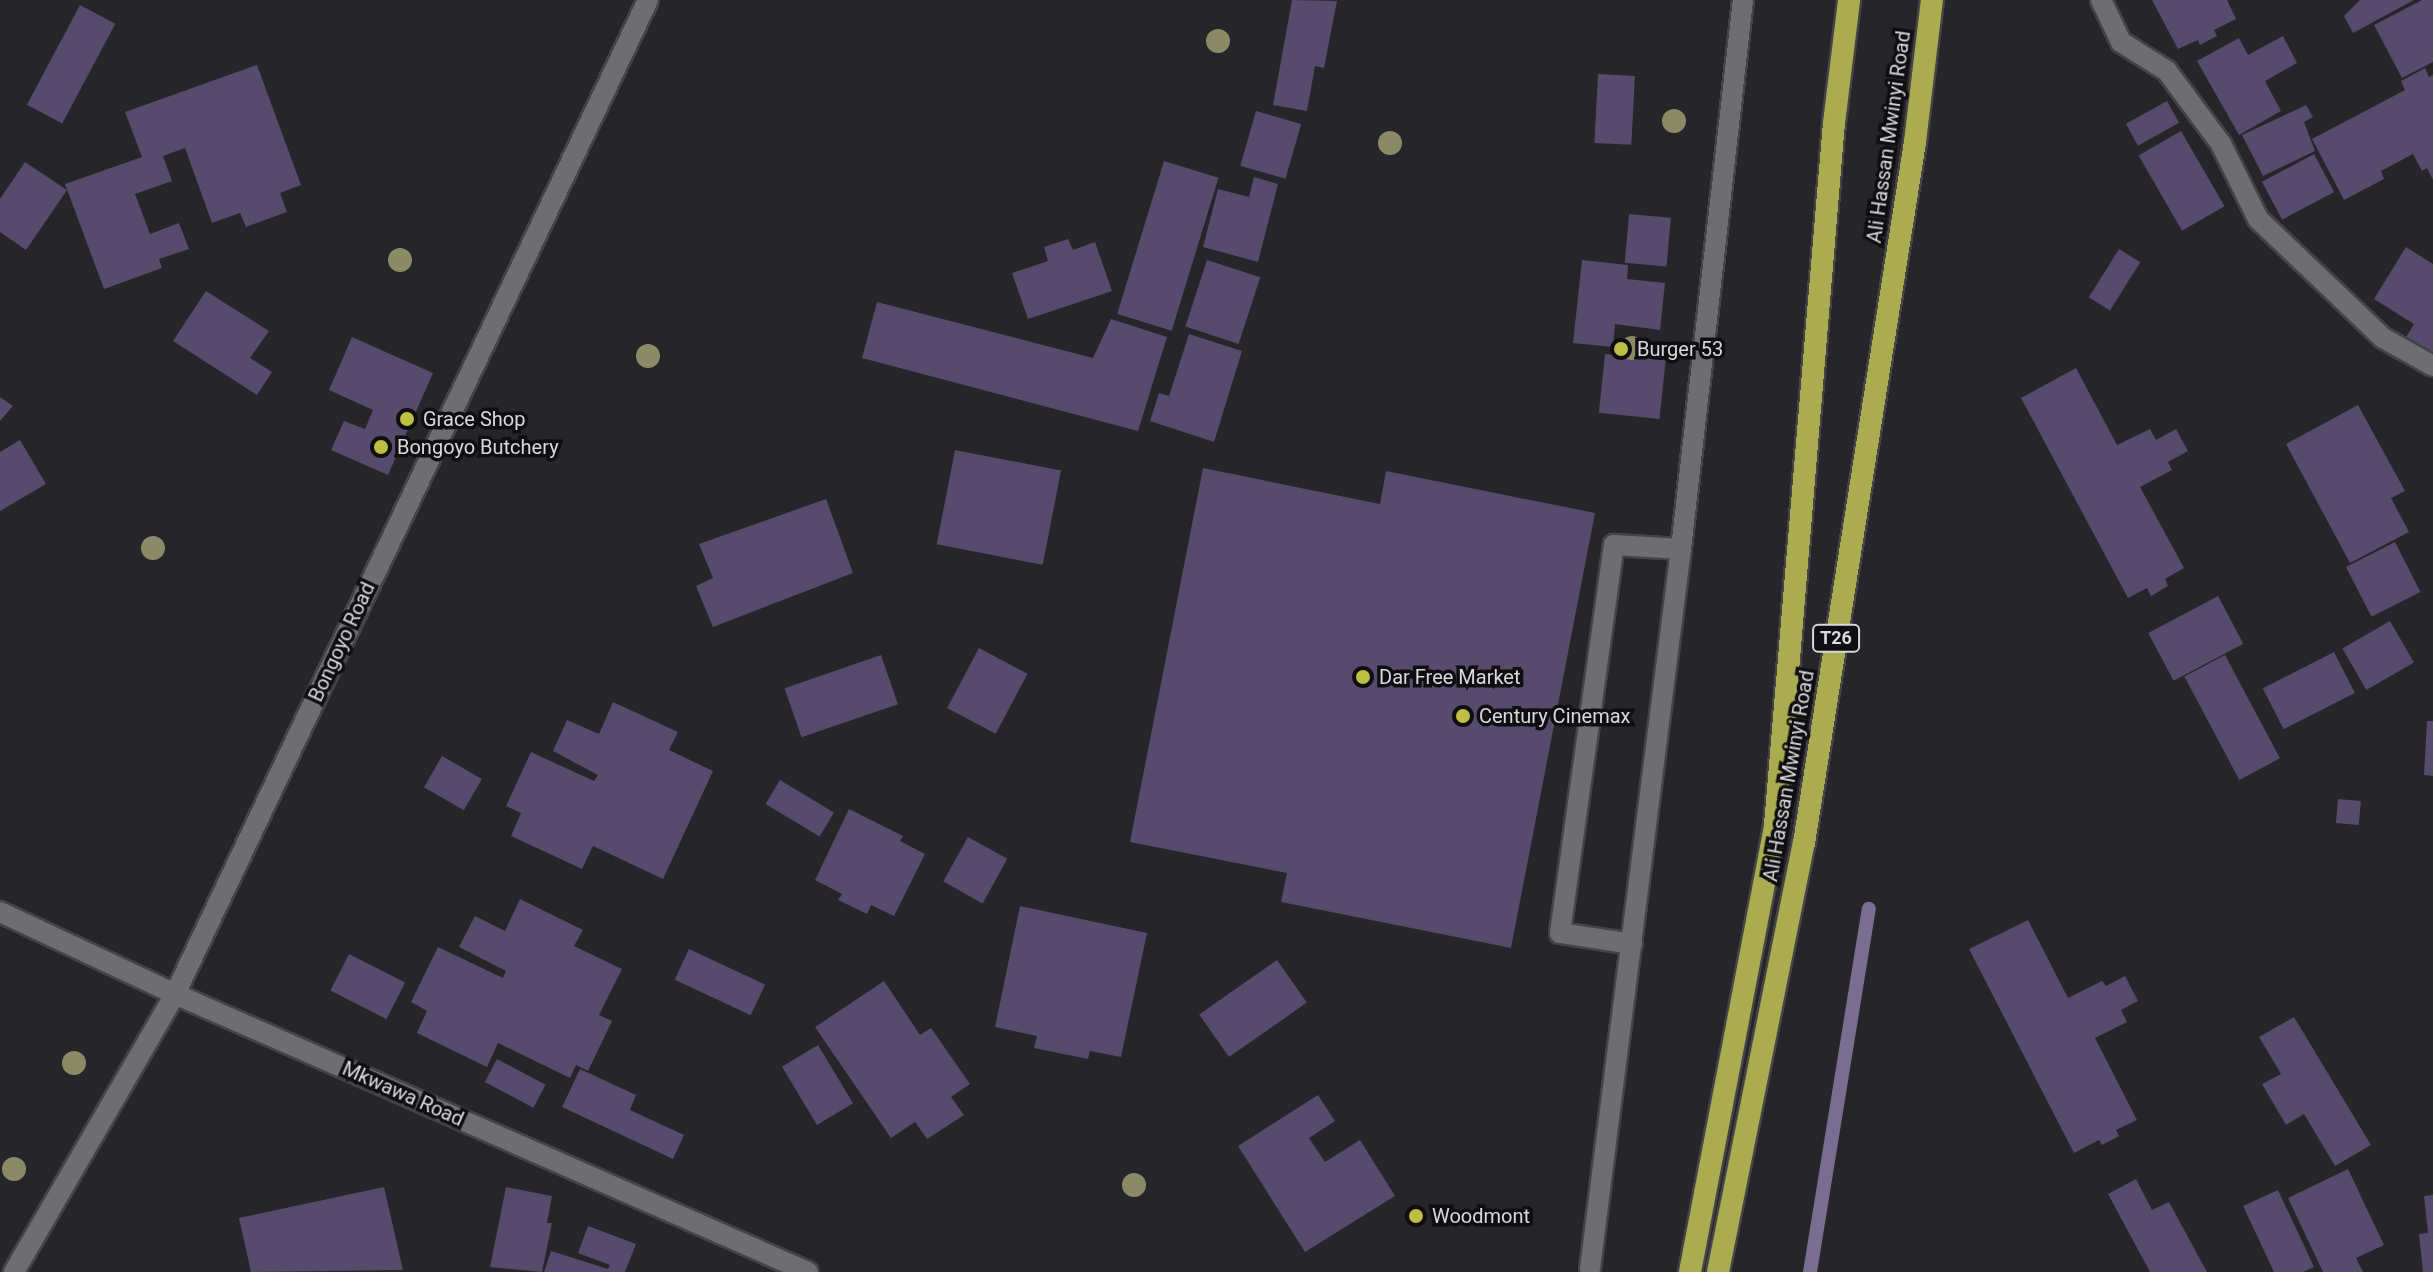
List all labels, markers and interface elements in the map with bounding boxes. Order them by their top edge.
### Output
street label: Ali Hassan Mwinyi Road [1862,29,1916,245]
place label: Burger 53 [1637,337,1723,361]
marker: Burger 53 [1612,340,1630,358]
place label: Grace Shop [423,407,525,431]
marker: Grace Shop [398,410,416,428]
place label: Bongoyo Butchery [397,435,559,459]
marker: Bongoyo Butchery [372,438,390,456]
street label: Bongoyo Road [304,578,380,706]
road number: T26 [1812,624,1860,652]
place label: Dar Free Market [1379,665,1521,689]
marker: Dar Free Market [1354,668,1372,686]
street label: Ali Hassan Mwinyi Road [1759,669,1819,883]
place label: Century Cinemax [1479,704,1630,728]
marker: Century Cinemax [1454,707,1472,725]
street label: Mkwawa Road [339,1057,467,1131]
place label: Woodmont [1432,1204,1530,1228]
marker: Woodmont [1407,1207,1425,1225]

